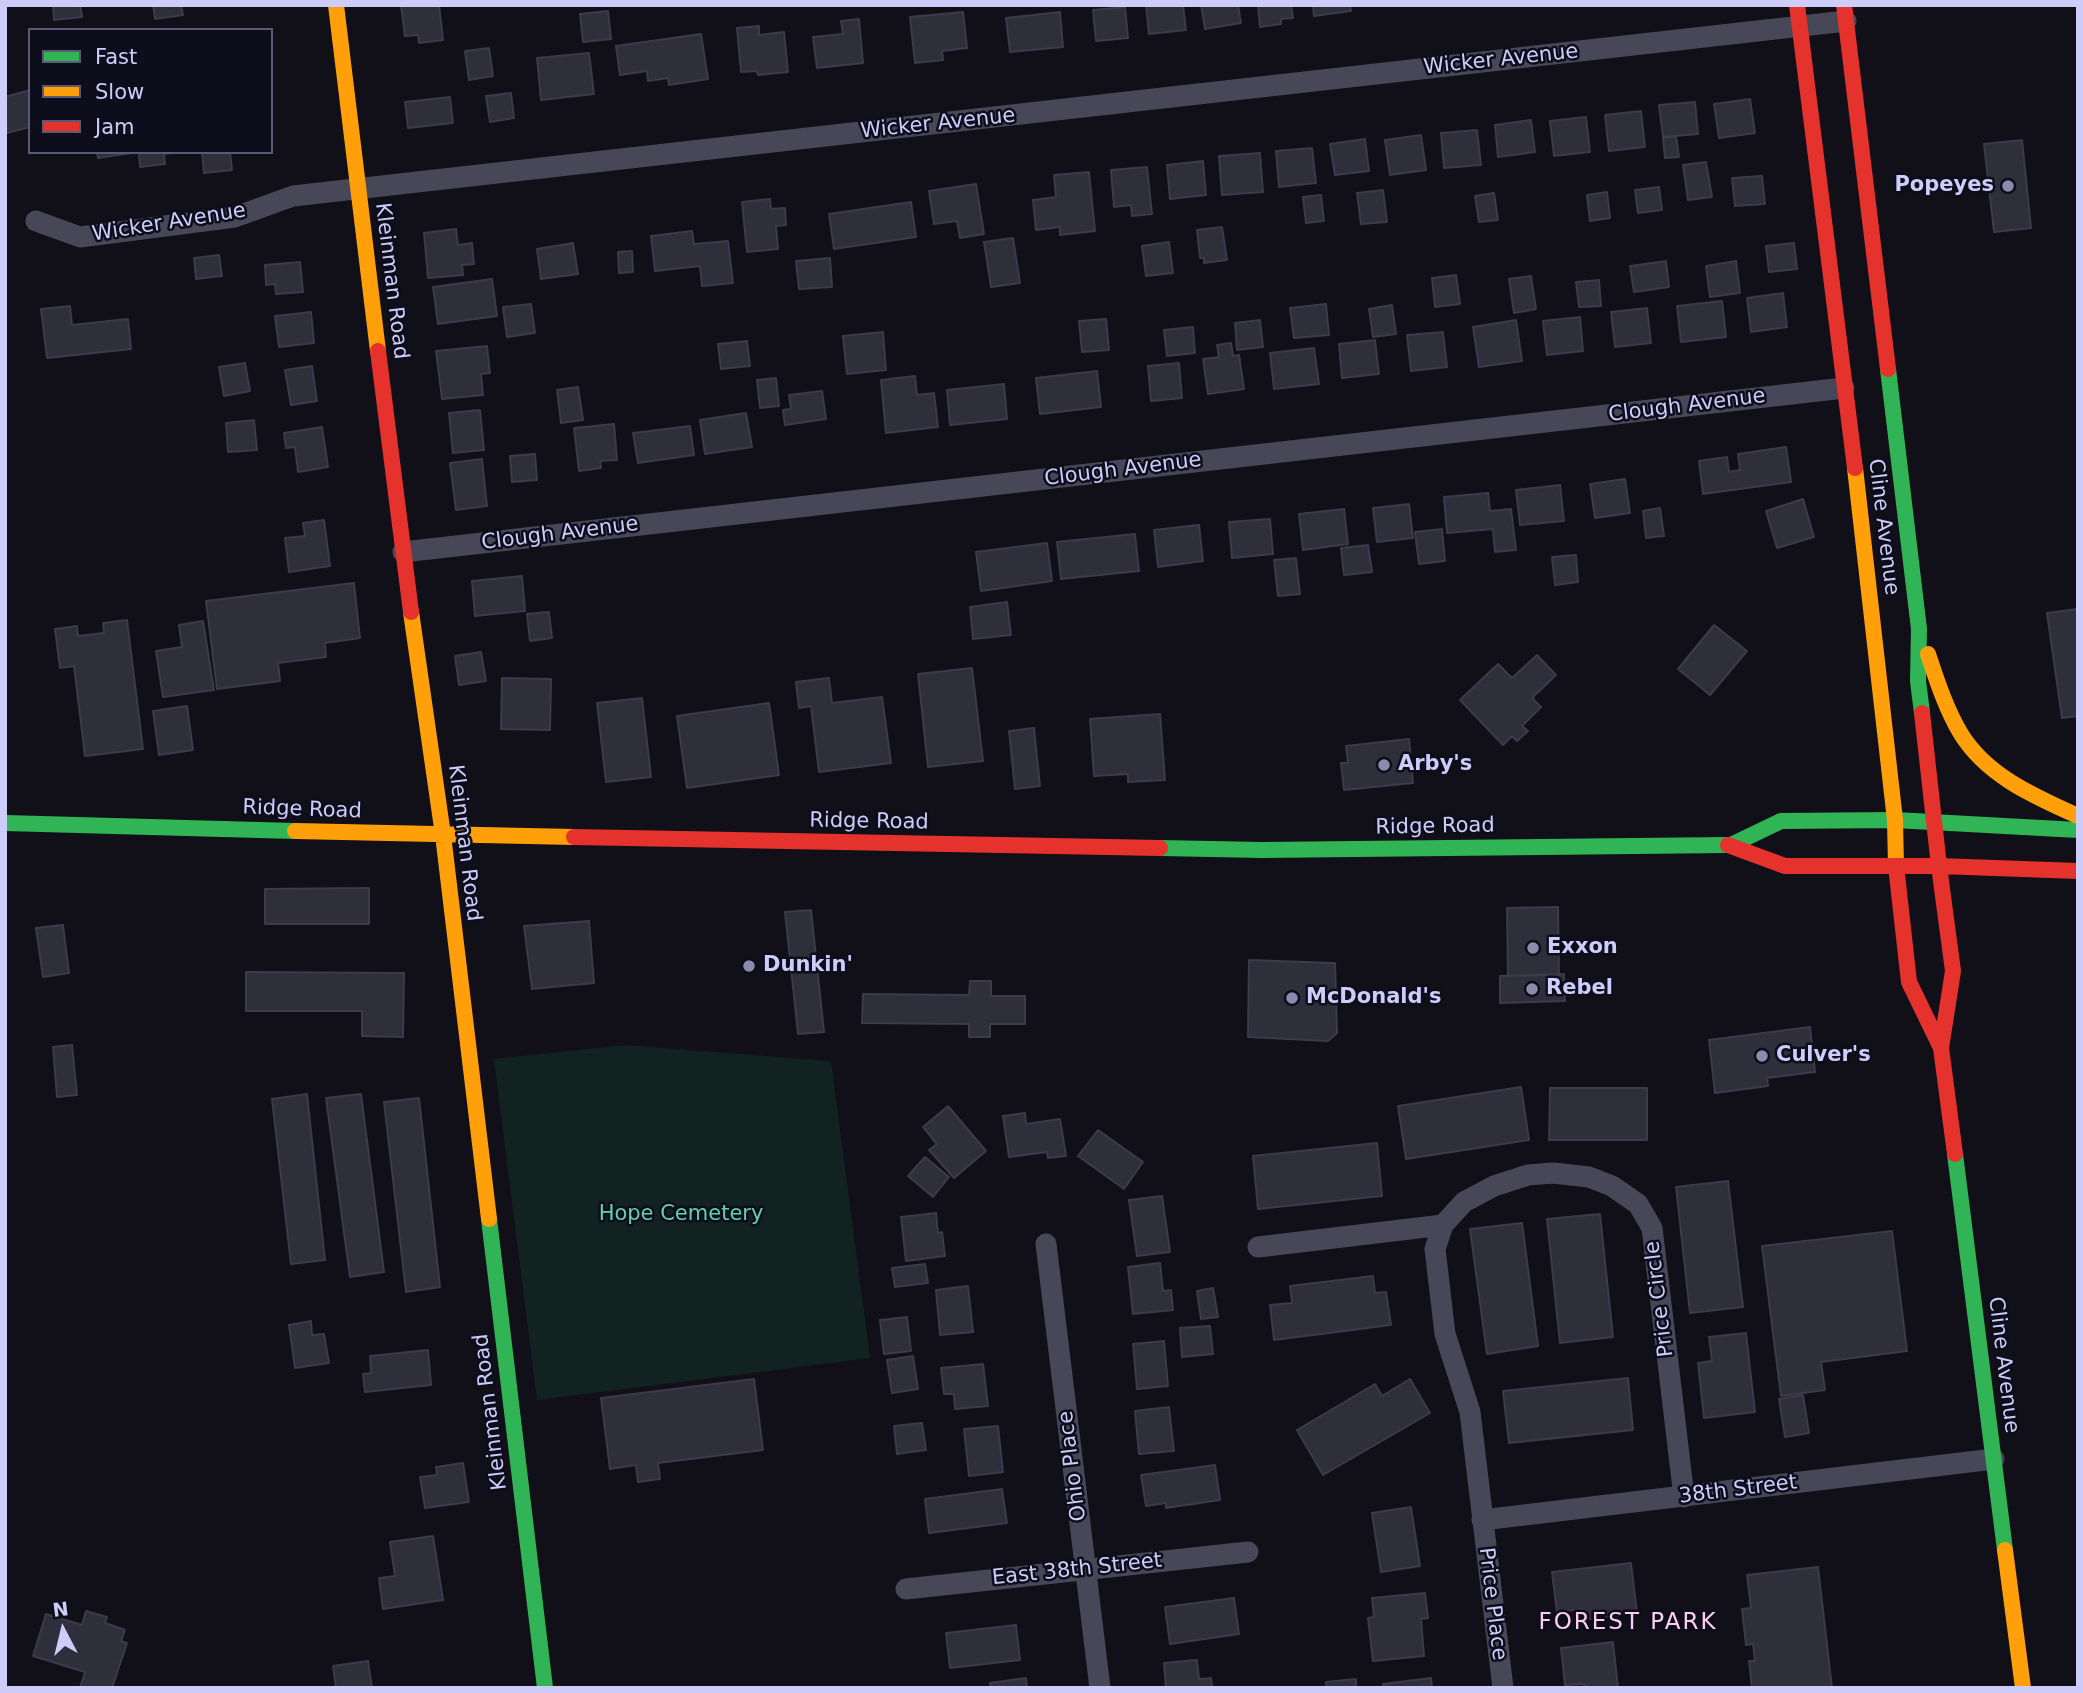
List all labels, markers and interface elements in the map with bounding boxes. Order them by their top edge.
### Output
legend [28,28,273,154]
street label: Wicker Avenue [1422,39,1580,81]
text: Fast [95,45,137,69]
text: Slow [95,80,144,104]
street label: Wicker Avenue [859,103,1017,145]
text: Jam [95,115,135,139]
place label: Popeyes [1894,173,1994,199]
marker: Popeyes [2000,178,2016,194]
street label: Wicker Avenue [90,198,248,248]
street label: Kleinman Road [369,201,413,361]
street label: Clough Avenue [1607,384,1767,428]
street label: Clough Avenue [1043,448,1203,492]
street label: Cline Avenue [1862,457,1904,597]
street label: Clough Avenue [480,512,640,556]
place label: Arby's [1398,752,1472,778]
marker: Arby's [1376,757,1392,773]
street label: Kleinman Road [442,763,486,923]
street label: Ridge Road [242,795,362,825]
street label: Ridge Road [809,808,929,836]
street label: Ridge Road [1375,813,1495,841]
place label: Exxon [1547,935,1618,961]
marker: Exxon [1525,940,1541,956]
place label: Dunkin' [763,953,853,979]
marker: Dunkin' [741,958,757,974]
place label: Rebel [1546,976,1613,1002]
marker: Rebel [1524,981,1540,997]
place label: McDonald's [1306,985,1441,1011]
marker: McDonald's [1284,990,1300,1006]
place label: Culver's [1776,1043,1871,1069]
marker: Culver's [1754,1048,1770,1064]
park label: Hope Cemetery [599,1202,763,1228]
street label: Price Circle [1640,1239,1680,1359]
street label: Cline Avenue [1982,1295,2024,1435]
street label: Kleinman Road [469,1332,513,1492]
street label: Ohio Place [1054,1409,1092,1523]
street label: 38th Street [1678,1470,1798,1510]
street label: Price Place [1473,1546,1511,1662]
street label: East 38th Street [991,1549,1163,1591]
north arrow [28,1595,98,1665]
text: N [51,1597,70,1621]
district label: FOREST PARK [1540,1609,1716,1637]

